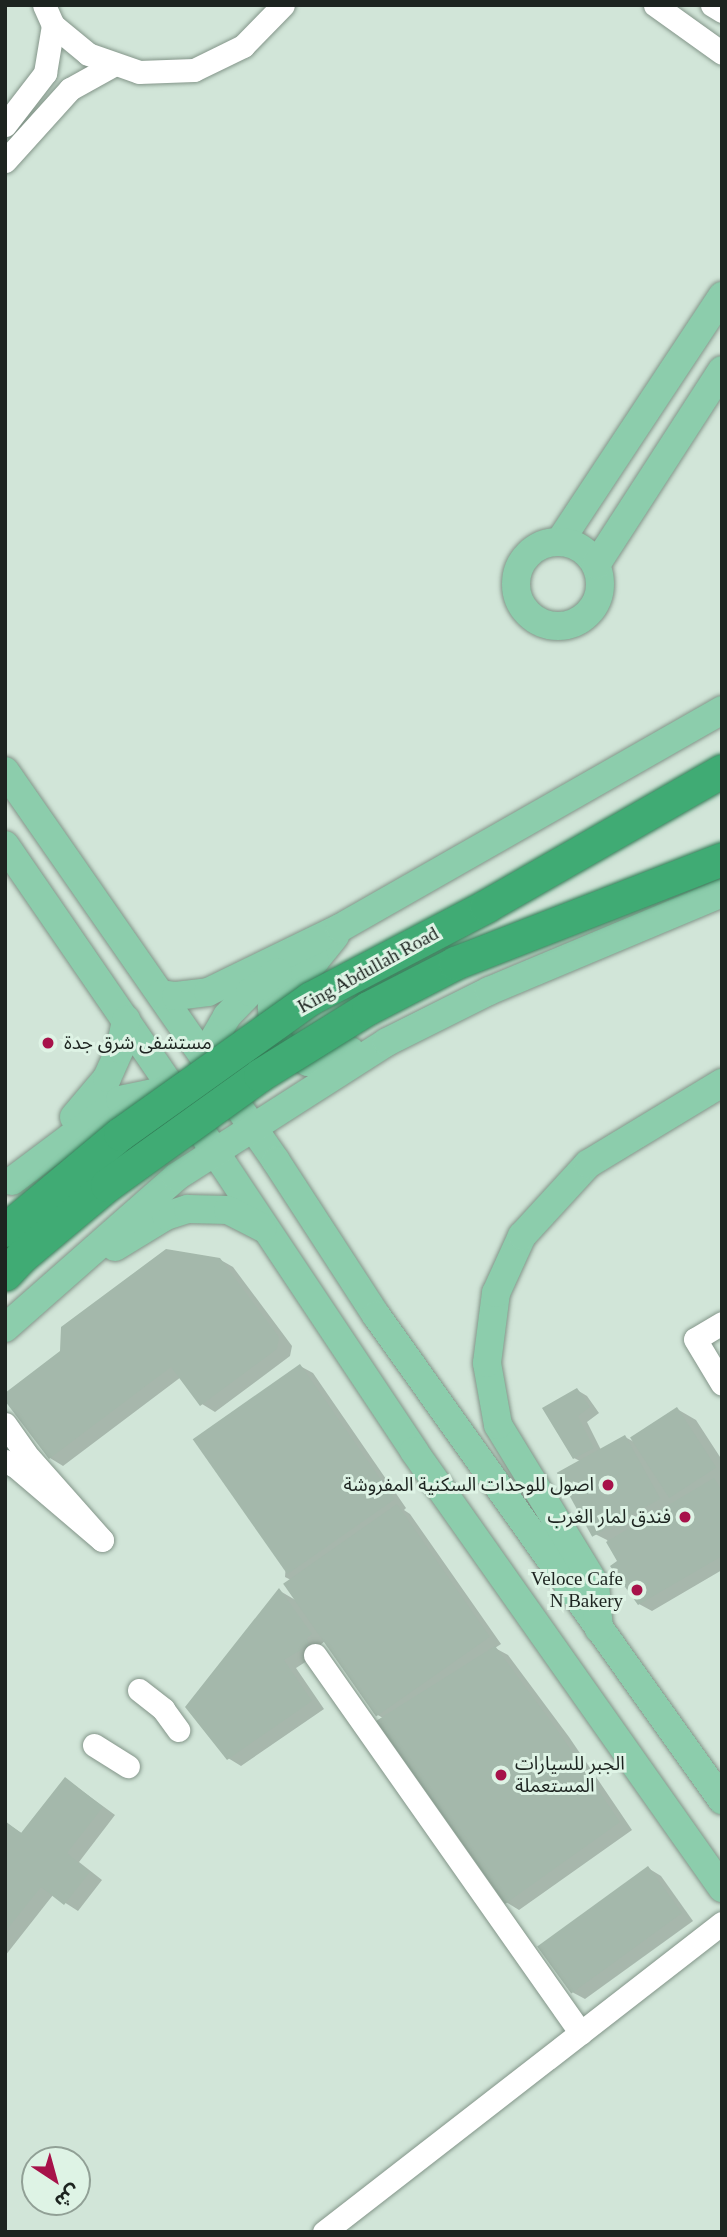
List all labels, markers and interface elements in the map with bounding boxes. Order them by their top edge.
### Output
street label: King Abdullah Road [293,922,443,1018]
place label: مستشفى شرق جدة [64,1032,212,1054]
marker: مستشفى شرق جدة [38,1033,58,1053]
place label: اصول للوحدات السكنية المفروشة [344,1474,594,1496]
marker: اصول للوحدات السكنية المفروشة [600,1477,616,1493]
place label: فندق لمار الغرب [548,1506,671,1528]
marker: فندق لمار الغرب [677,1509,693,1525]
place label: Veloce Cafe N Bakery [531,1568,623,1612]
marker: Veloce Cafe N Bakery [629,1582,645,1598]
place label: الجبر للسيارات المستعملة [515,1753,625,1797]
marker: الجبر للسيارات المستعملة [493,1767,509,1783]
north arrow [21,2146,91,2216]
text: ش [51,2181,84,2213]

